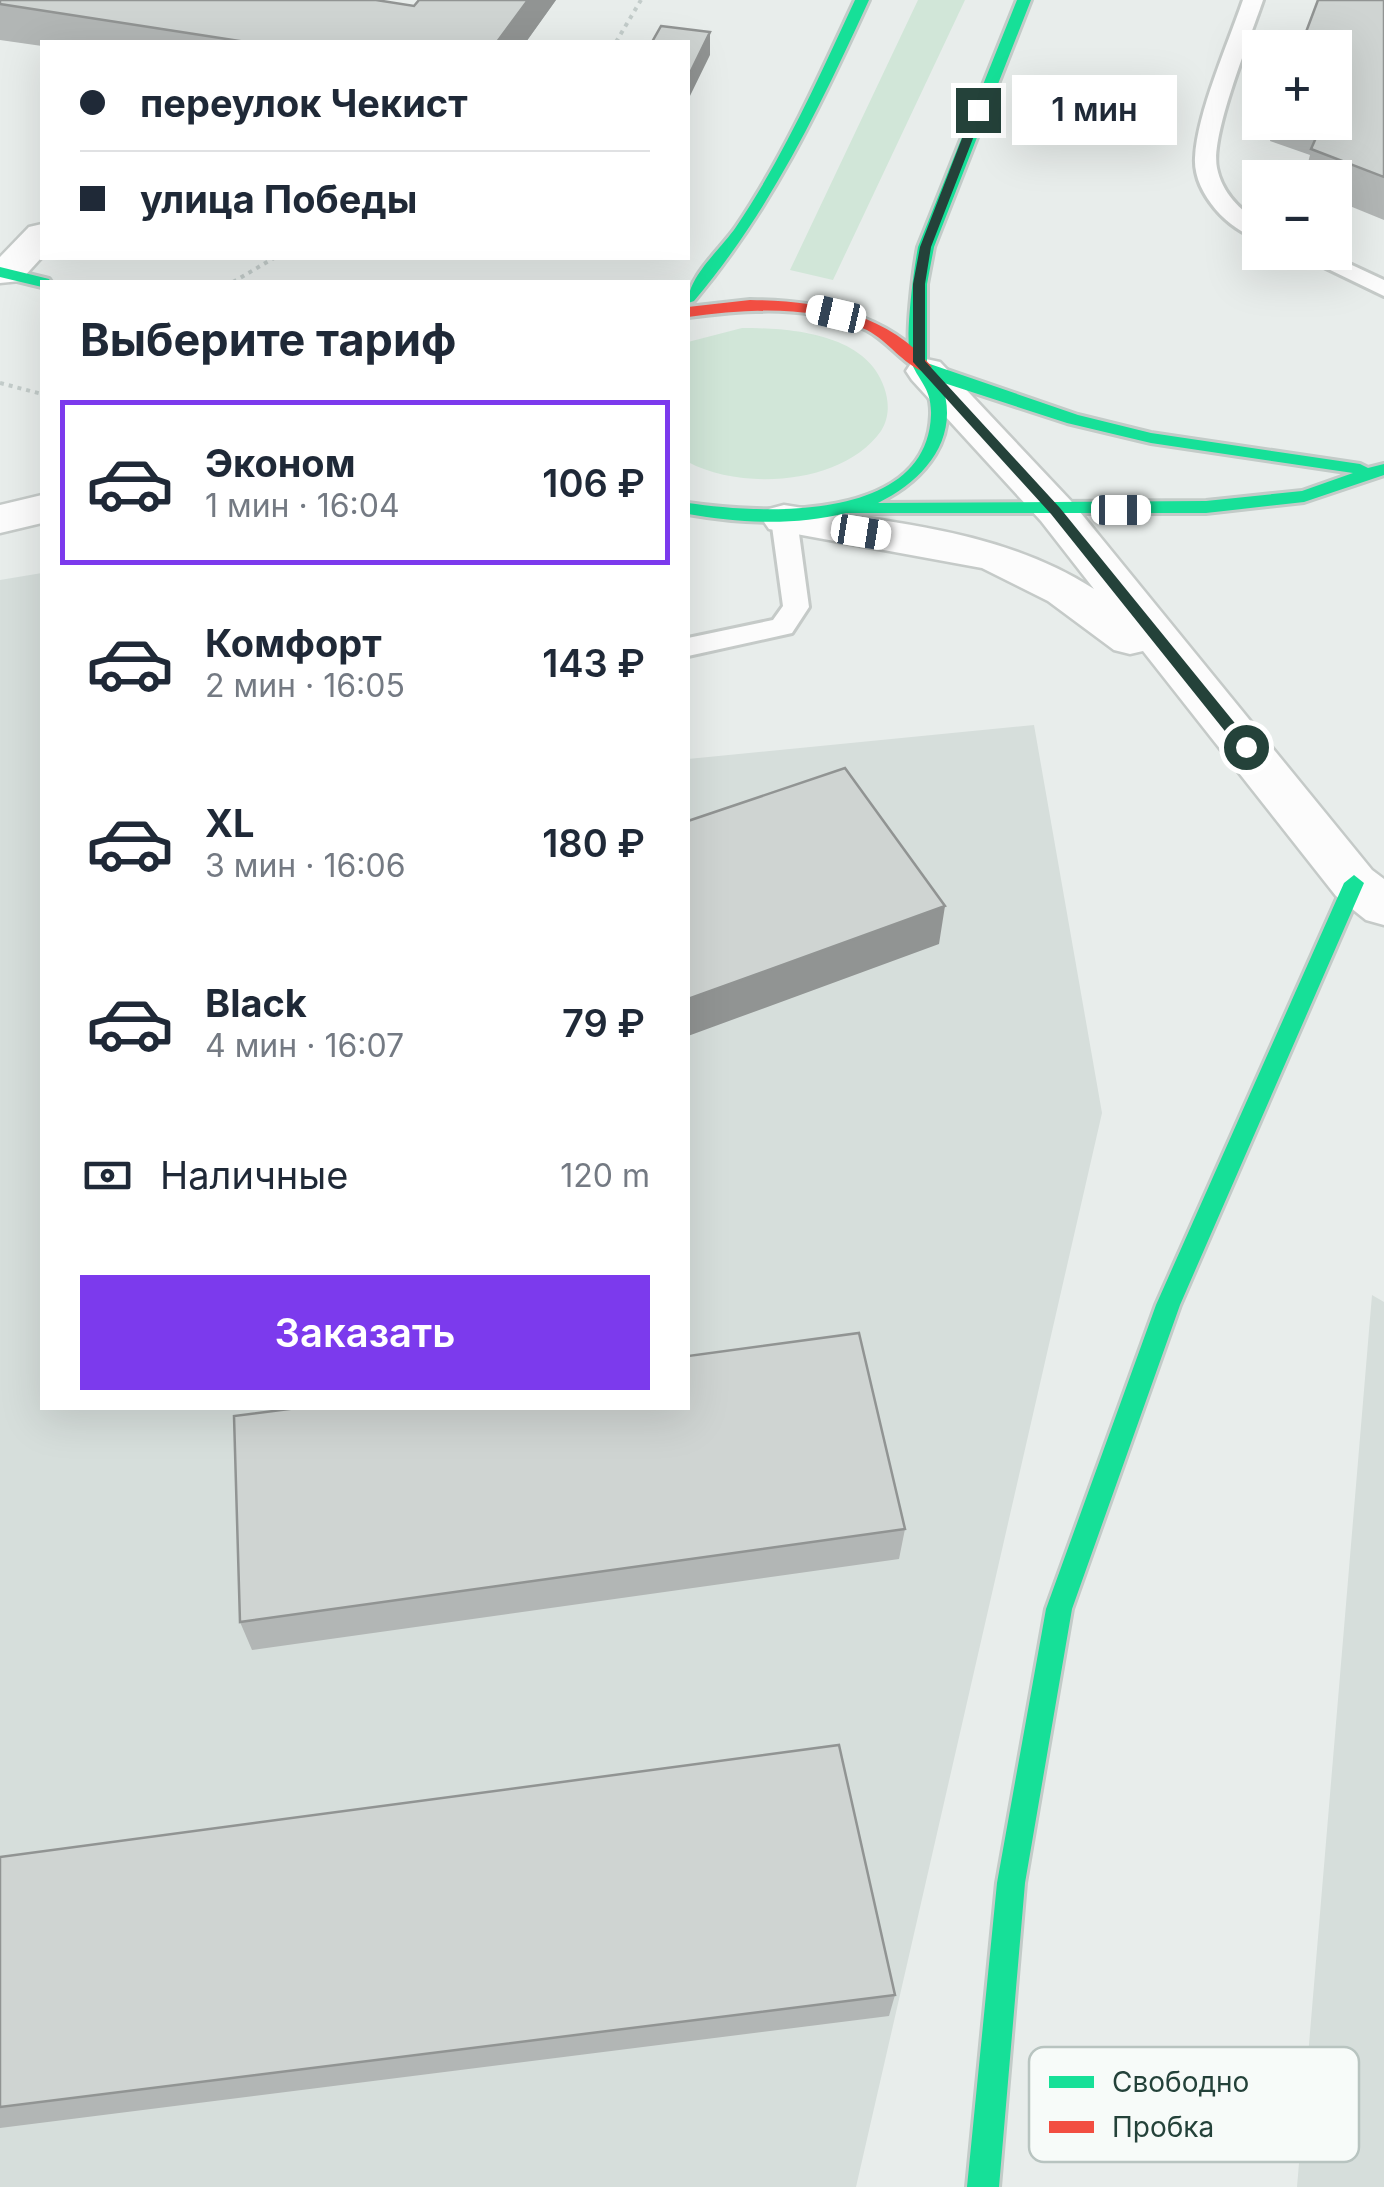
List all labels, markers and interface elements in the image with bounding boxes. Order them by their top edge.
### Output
map controls [1242,30,1352,270]
button: + [1242,30,1352,140]
callout: 1 мин [1013,75,1178,145]
text: переулок Чекист [140,80,468,126]
route end [956,88,1001,133]
text: 1 мин [1051,90,1138,129]
button: − [1242,160,1352,270]
text: улица Победы [140,176,417,222]
car [803,293,869,335]
text: Выберите тариф [80,312,456,367]
icon: car [85,438,175,528]
text: Эконом [205,440,356,486]
text: 106 ₽ [542,460,645,506]
text: 1 мин · 16:04 [205,486,400,525]
car [1091,495,1151,525]
car [829,512,893,552]
icon: car [85,618,175,708]
text: Комфорт [205,620,382,666]
text: 143 ₽ [542,640,645,686]
text: 2 мин · 16:05 [205,666,405,705]
route start [1224,725,1269,770]
icon: car [85,798,175,888]
text: XL [205,800,255,846]
text: 180 ₽ [542,820,645,866]
text: 3 мин · 16:06 [205,846,406,885]
icon: car [85,978,175,1068]
text: Black [205,980,307,1026]
text: 79 ₽ [562,1000,645,1046]
text: 4 мин · 16:07 [205,1026,404,1065]
icon: cash [80,1148,135,1203]
text: Наличные [160,1152,348,1198]
text: 120 m [560,1156,650,1195]
button: Заказать [80,1275,650,1390]
legend [1029,2047,1359,2162]
text: Свободно [1112,2065,1249,2099]
text: Пробка [1112,2110,1214,2144]

